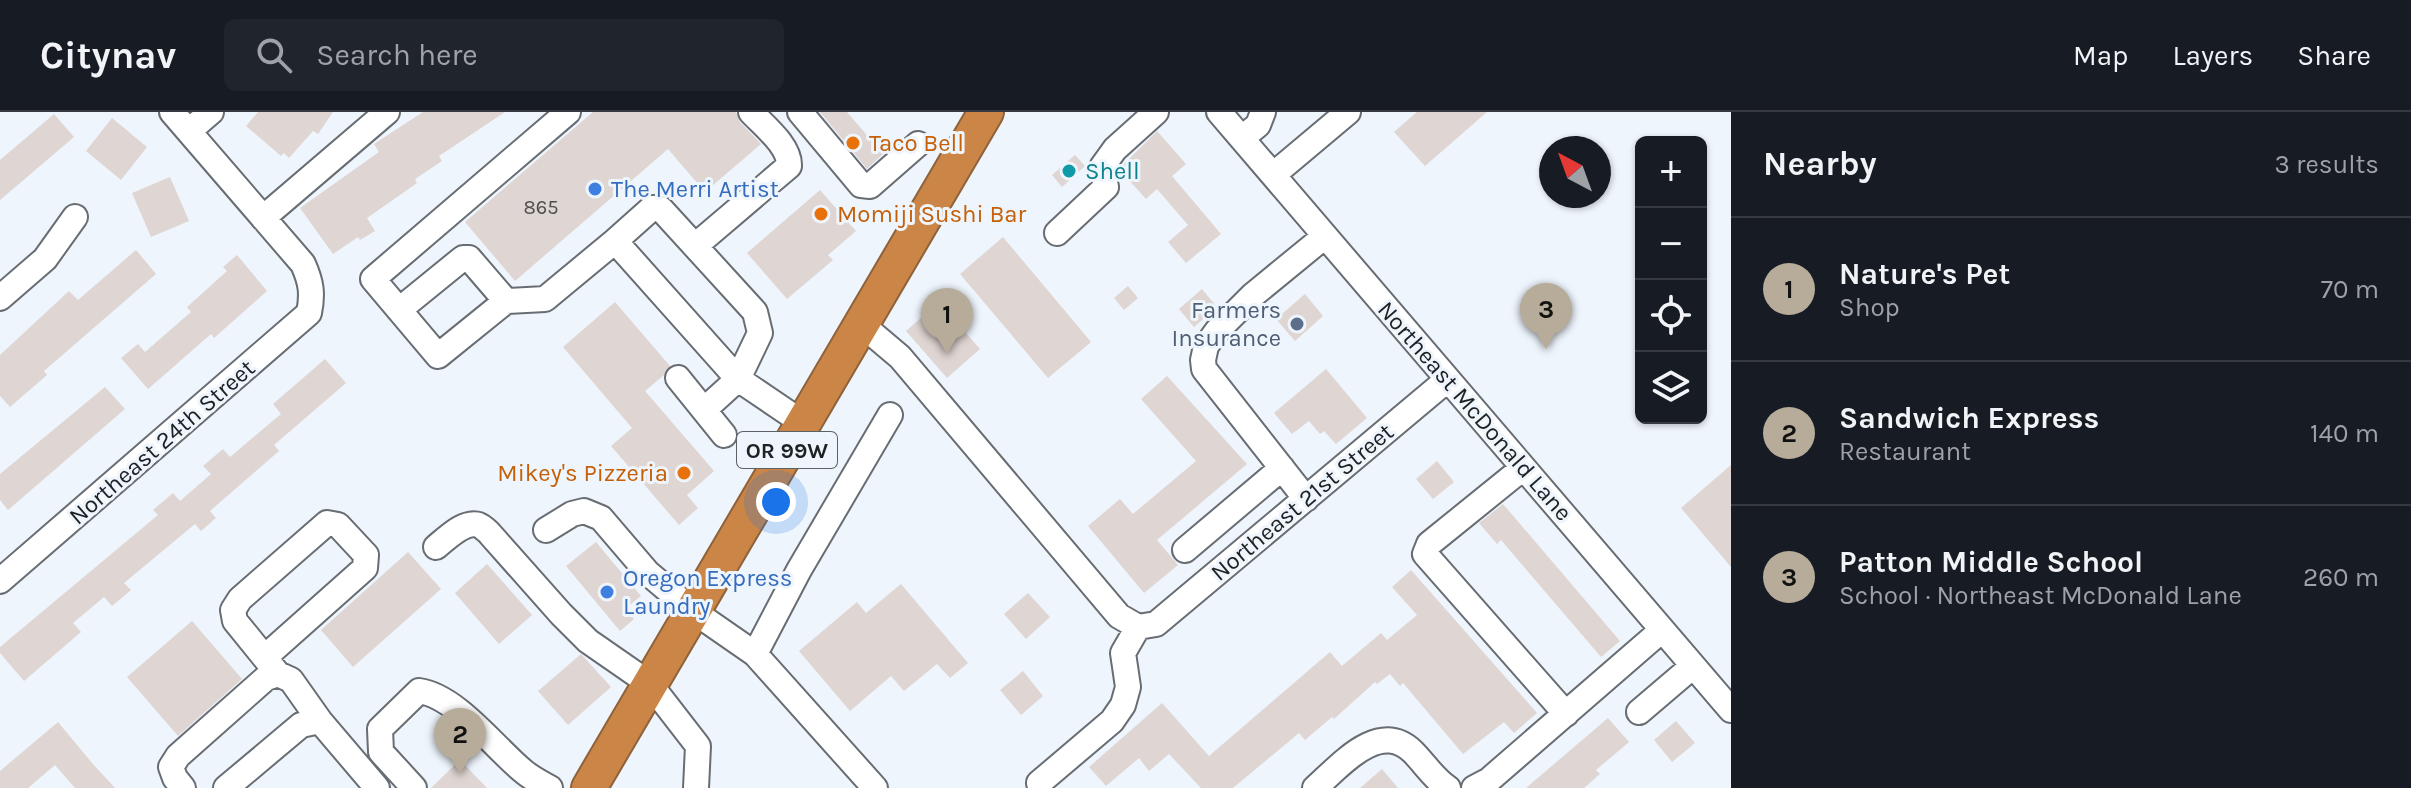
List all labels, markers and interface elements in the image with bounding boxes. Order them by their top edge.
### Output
search box [224,19,784,91]
text: Citynav [40,33,176,78]
icon: search [252,33,296,77]
text: Search here [316,37,478,73]
text: Map [2073,39,2128,72]
text: Layers [2172,39,2253,72]
text: Share [2297,39,2371,72]
place label: Taco Bell [869,129,964,157]
marker: Taco Bell [844,134,862,152]
north arrow [1539,136,1611,208]
map controls [1635,136,1707,424]
button: + [1635,136,1707,208]
text: Nearby [1763,144,1877,184]
text: 3 results [2275,149,2379,180]
place label: Shell [1085,157,1140,185]
marker: Shell [1060,162,1078,180]
place label: The Merri Artist [611,175,779,203]
marker: The Merri Artist [586,180,604,198]
house number: 865 [523,196,559,219]
place label: Momiji Sushi Bar [837,200,1027,228]
marker: Momiji Sushi Bar [812,205,830,223]
button: − [1635,208,1707,280]
text: Nature's Pet [1839,256,2010,292]
text: 1 [1784,274,1794,305]
text: 70 m [2321,274,2379,305]
button: locate [1635,280,1707,352]
pin: 3 [1520,283,1572,349]
pin: 1 [921,288,973,354]
text: Shop [1839,292,1900,323]
street label: Northeast McDonald Lane [1372,295,1578,527]
place label: Farmers Insurance [1172,296,1281,352]
marker: Farmers Insurance [1288,315,1306,333]
button: layers [1635,352,1707,424]
street label: Northeast 24th Street [63,354,261,530]
text: Sandwich Express [1839,400,2099,436]
street label: Northeast 21st Street [1205,417,1399,587]
text: 2 [1781,418,1797,449]
text: 140 m [2310,418,2379,449]
road number: OR 99W [737,432,837,468]
text: Restaurant [1839,436,1971,467]
place label: Mikey's Pizzeria [497,459,668,487]
marker: Mikey's Pizzeria [675,464,693,482]
your location [756,482,796,522]
text: Patton Middle School [1839,544,2143,580]
text: 3 [1781,562,1797,593]
text: 260 m [2303,562,2379,593]
place label: Oregon Express Laundry [623,564,792,620]
text: School · Northeast McDonald Lane [1839,580,2242,611]
marker: Oregon Express Laundry [598,583,616,601]
pin: 2 [434,708,486,774]

